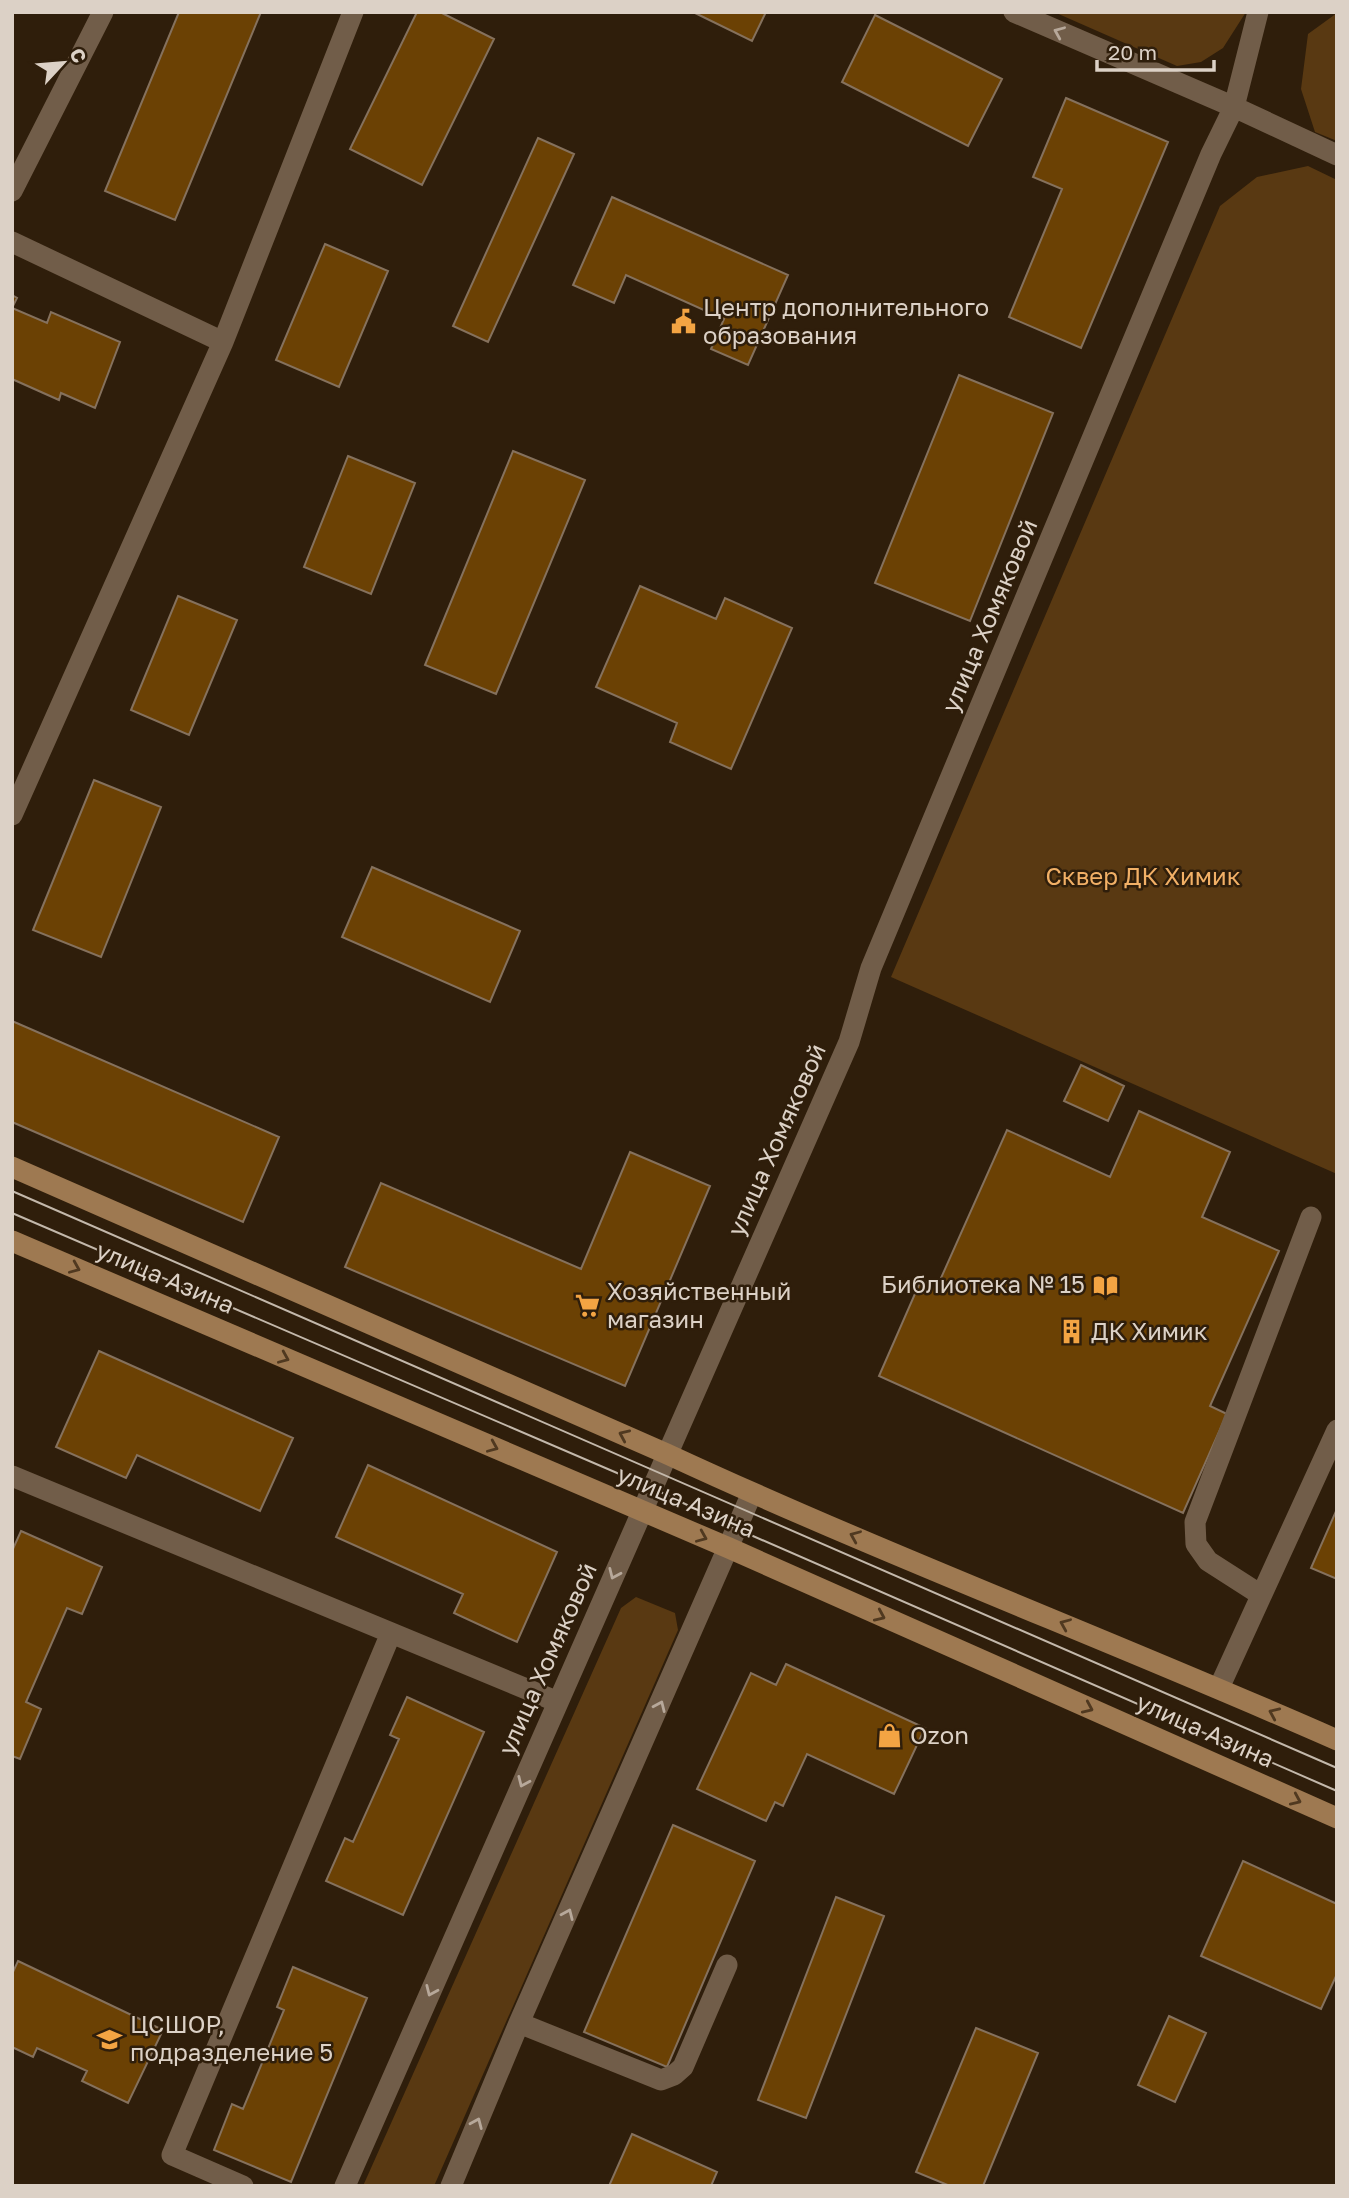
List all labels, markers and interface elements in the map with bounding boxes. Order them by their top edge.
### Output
one-way arrow [1054,26,1066,40]
north arrow [28,28,98,98]
scale bar [1097,28,1214,72]
text: 20 m [1108,39,1157,65]
text: С [65,44,92,66]
place label: Центр дополнительного образования [703,292,989,349]
public building icon: Центр дополнительного образования [669,308,697,336]
street label: улица Хомяковой [935,514,1042,717]
park label: Сквер ДК Химик [1046,861,1241,890]
street label: улица Хомяковой [720,1039,831,1240]
street label: улица Азина [92,1234,239,1319]
one-way arrow [68,1259,80,1273]
place label: Библиотека № 15 [881,1269,1085,1298]
library icon: Библиотека № 15 [1091,1271,1119,1299]
place label: Хозяйственный магазин [607,1276,791,1333]
supermarket icon: Хозяйственный магазин [573,1292,601,1320]
place label: ДК Химик [1091,1316,1208,1345]
building icon: ДК Химик [1057,1318,1085,1346]
one-way arrow [277,1349,289,1363]
one-way arrow [619,1429,631,1443]
one-way arrow [486,1439,498,1453]
street label: улица Азина [613,1458,760,1543]
one-way arrow [695,1529,707,1543]
one-way arrow [850,1531,862,1545]
street label: улица Хомяковой [491,1558,602,1759]
one-way arrow [608,1567,622,1579]
one-way arrow [873,1608,886,1622]
one-way arrow [1060,1618,1072,1632]
street label: улица Азина [1132,1686,1279,1773]
one-way arrow [1081,1700,1094,1714]
one-way arrow [652,1701,666,1713]
one-way arrow [1269,1707,1282,1721]
place label: Ozon [910,1720,969,1749]
shop icon: Ozon [876,1722,904,1750]
one-way arrow [517,1775,531,1787]
one-way arrow [1289,1792,1301,1806]
one-way arrow [560,1909,574,1921]
one-way arrow [425,1983,439,1996]
place label: ЦСШОР, подразделение 5 [130,2009,333,2066]
school or university icon: ЦСШОР, подразделение 5 [96,2025,124,2053]
one-way arrow [469,2118,483,2130]

